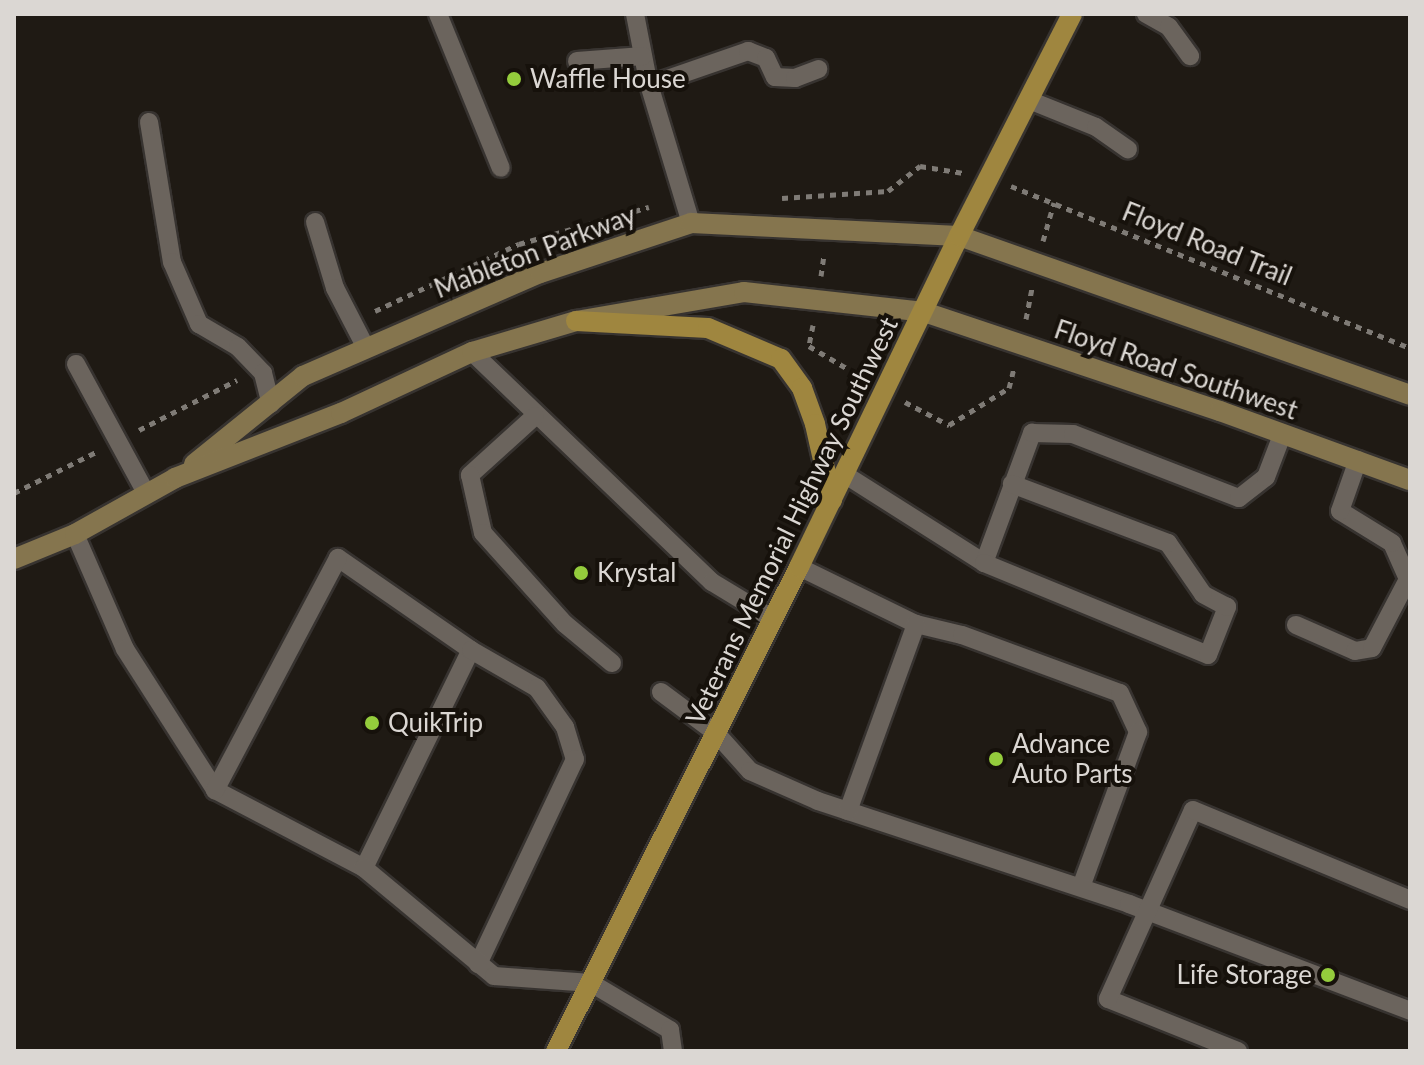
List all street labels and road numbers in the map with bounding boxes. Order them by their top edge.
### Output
street label: Floyd Road Trail [1117,196,1297,292]
street label: Mableton Parkway [430,199,640,305]
street label: Veterans Memorial Highway Southwest [679,312,905,730]
street label: Floyd Road Southwest [1050,314,1302,426]

